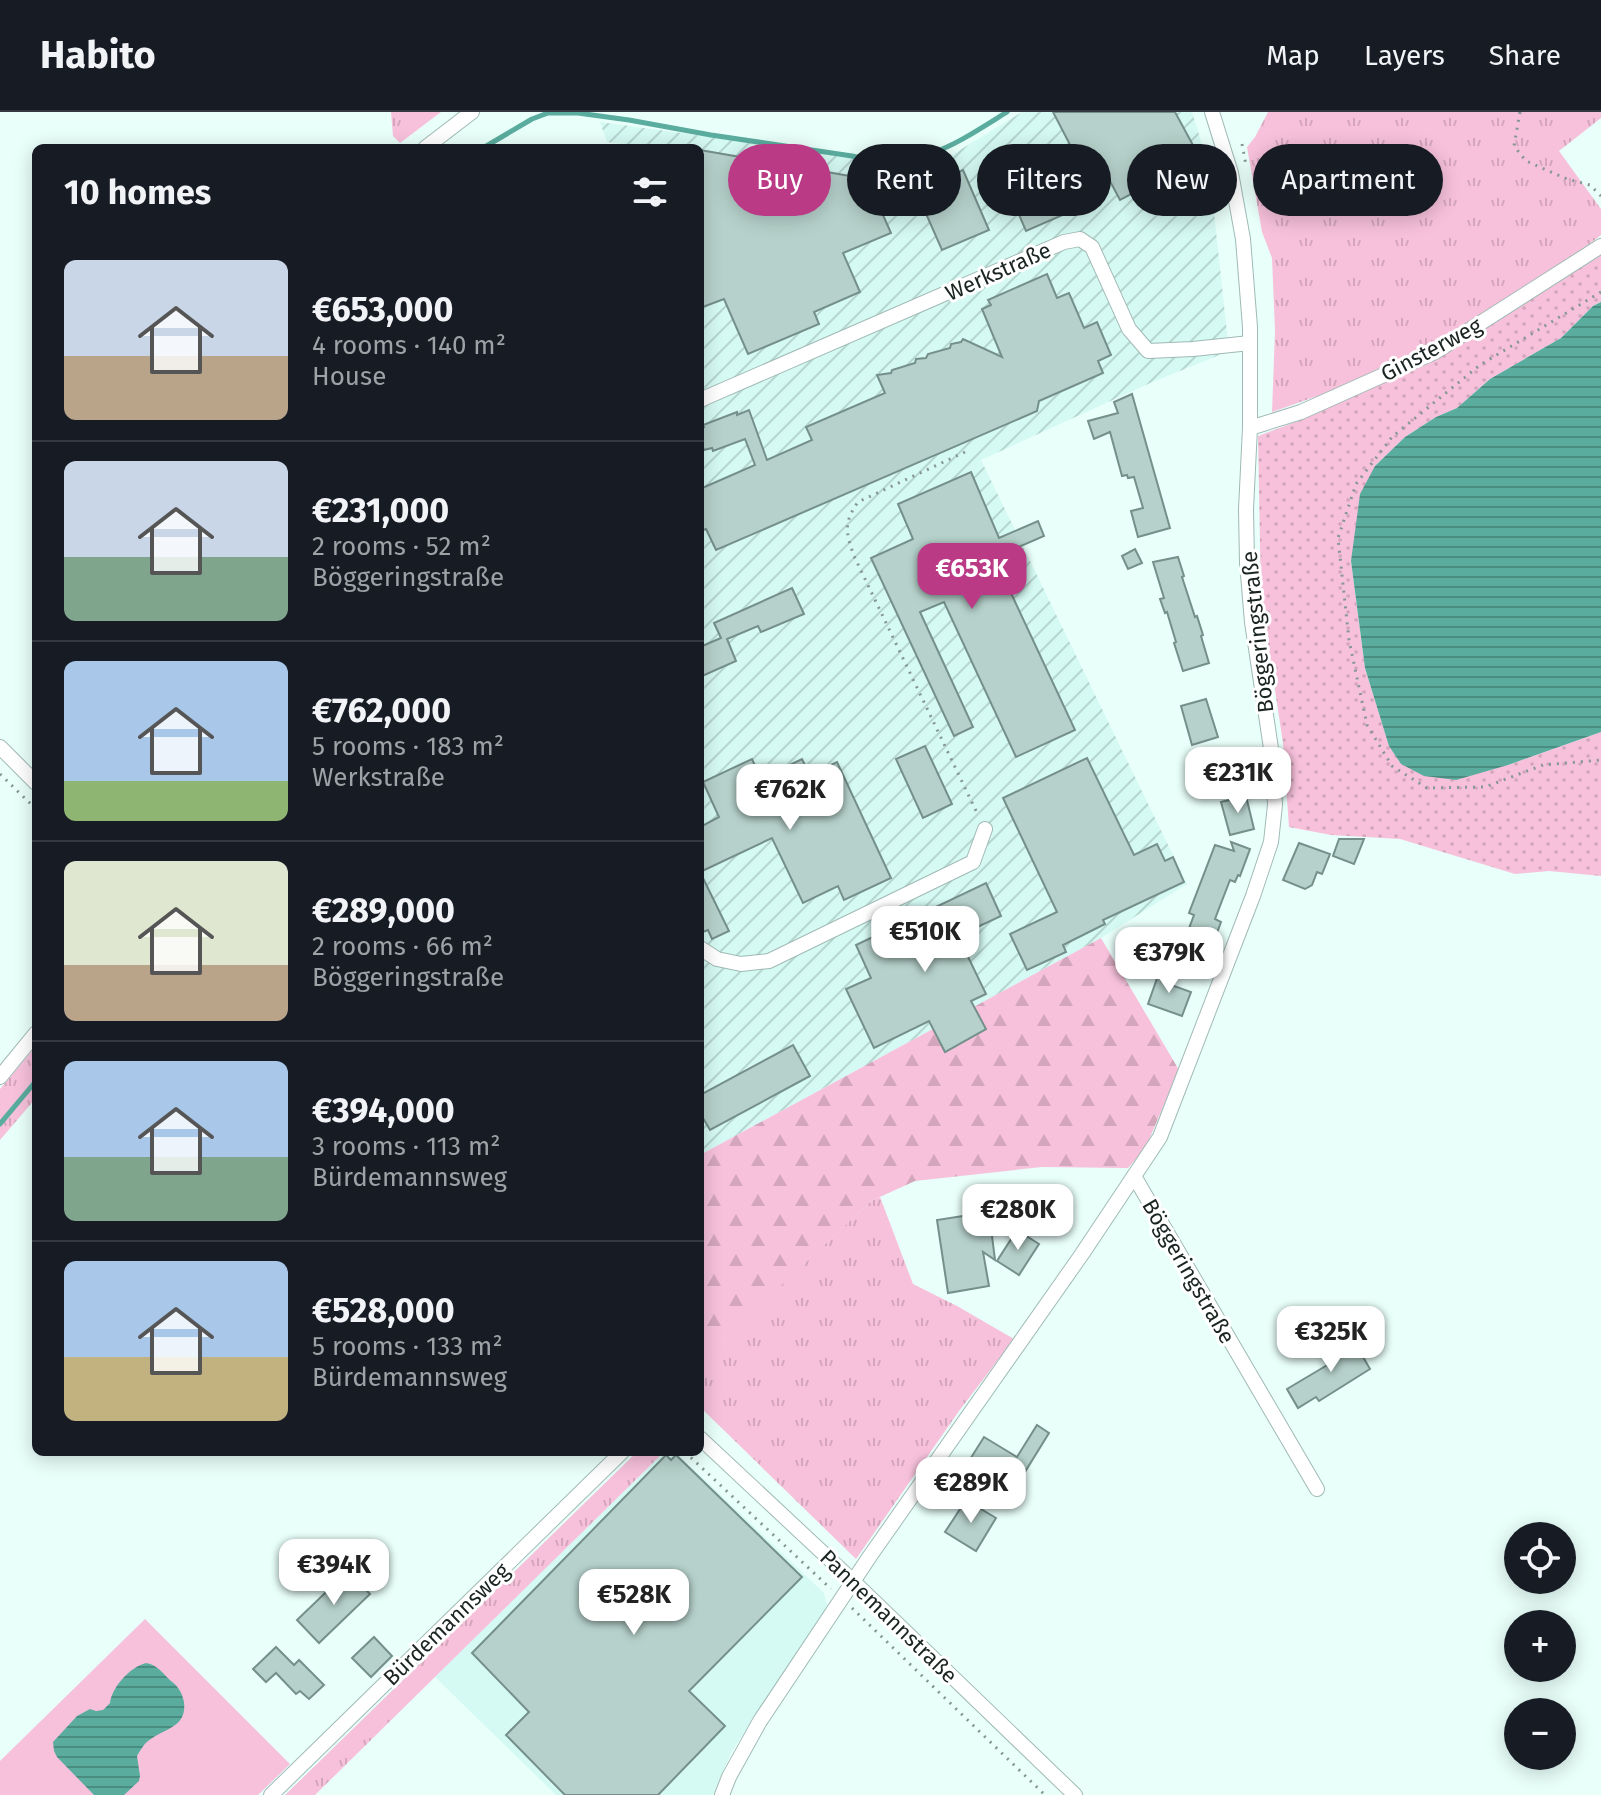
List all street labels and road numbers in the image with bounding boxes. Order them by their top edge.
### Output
street label: Werkstraße [941,236,1055,307]
street label: Ginsterweg [1376,311,1487,387]
street label: Böggeringstraße [1236,550,1279,714]
street label: Böggeringstraße [1136,1194,1241,1348]
street label: Pannemannstraße [814,1544,963,1689]
street label: Bürdemannsweg [378,1557,516,1691]

